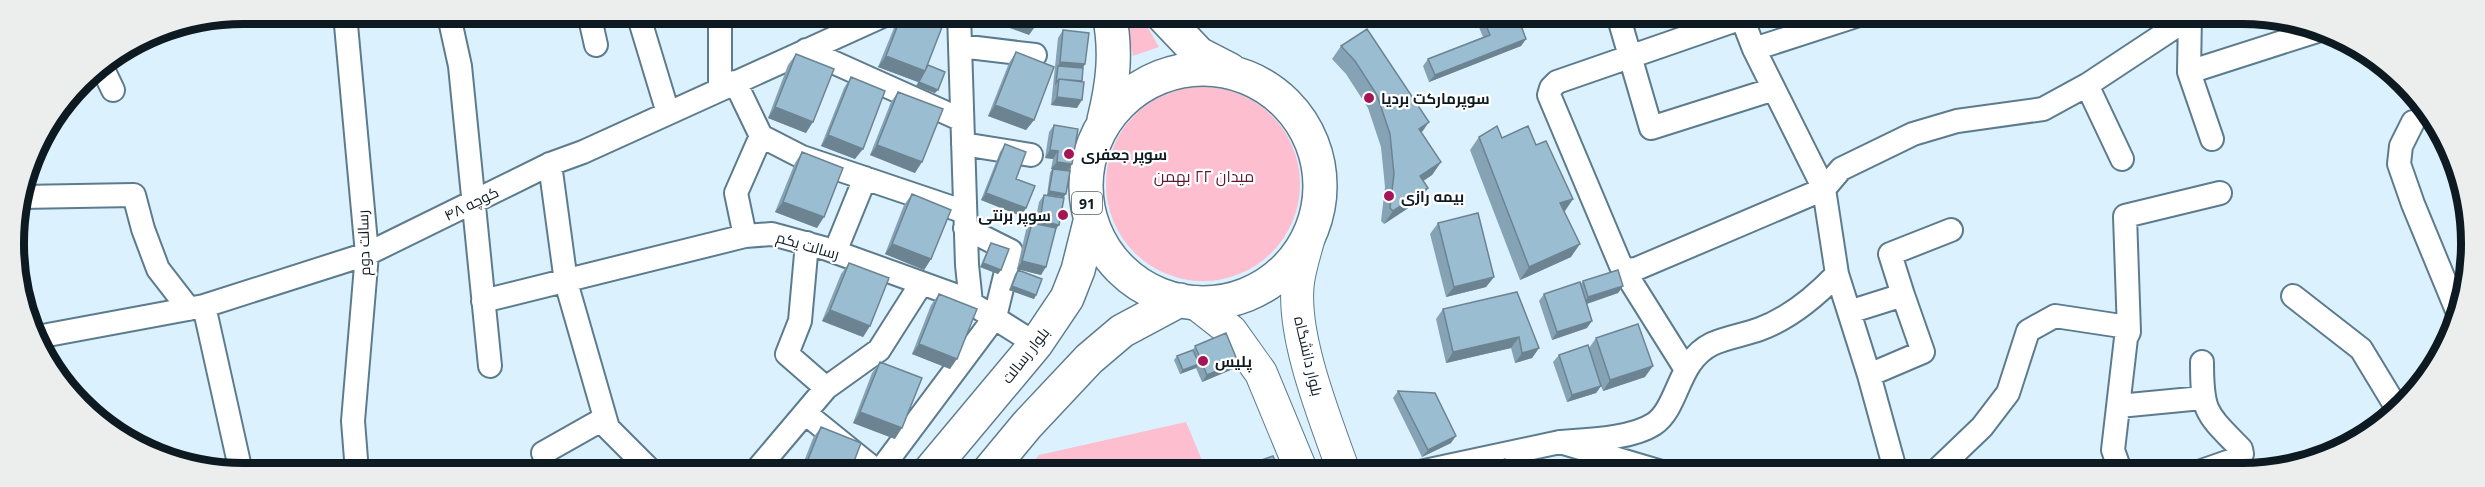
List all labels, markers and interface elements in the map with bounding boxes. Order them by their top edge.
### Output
place label: سوپرمارکت بردیا [1381,88,1490,110]
marker: سوپرمارکت بردیا [1362,91,1376,105]
place label: سوپر جعفری [1081,144,1167,166]
marker: سوپر جعفری [1062,147,1076,161]
district label: میدان ۲۲ بهمن [1154,165,1254,187]
street label: کوچه ۴۸ [440,181,502,226]
place label: بیمه رازی [1401,186,1464,206]
marker: بیمه رازی [1382,189,1396,203]
road number: 91 [1072,192,1102,214]
place label: سوپر برنتی [978,205,1051,227]
marker: سوپر برنتی [1056,208,1070,222]
street label: رسالت دوم [352,210,375,276]
street label: رسالت یکم [774,226,842,265]
street label: بلوار دانشگاه [1290,314,1328,398]
street label: بلوار رسالت [997,323,1053,387]
place label: پلیس [1215,351,1252,373]
marker: پلیس [1196,354,1210,368]

